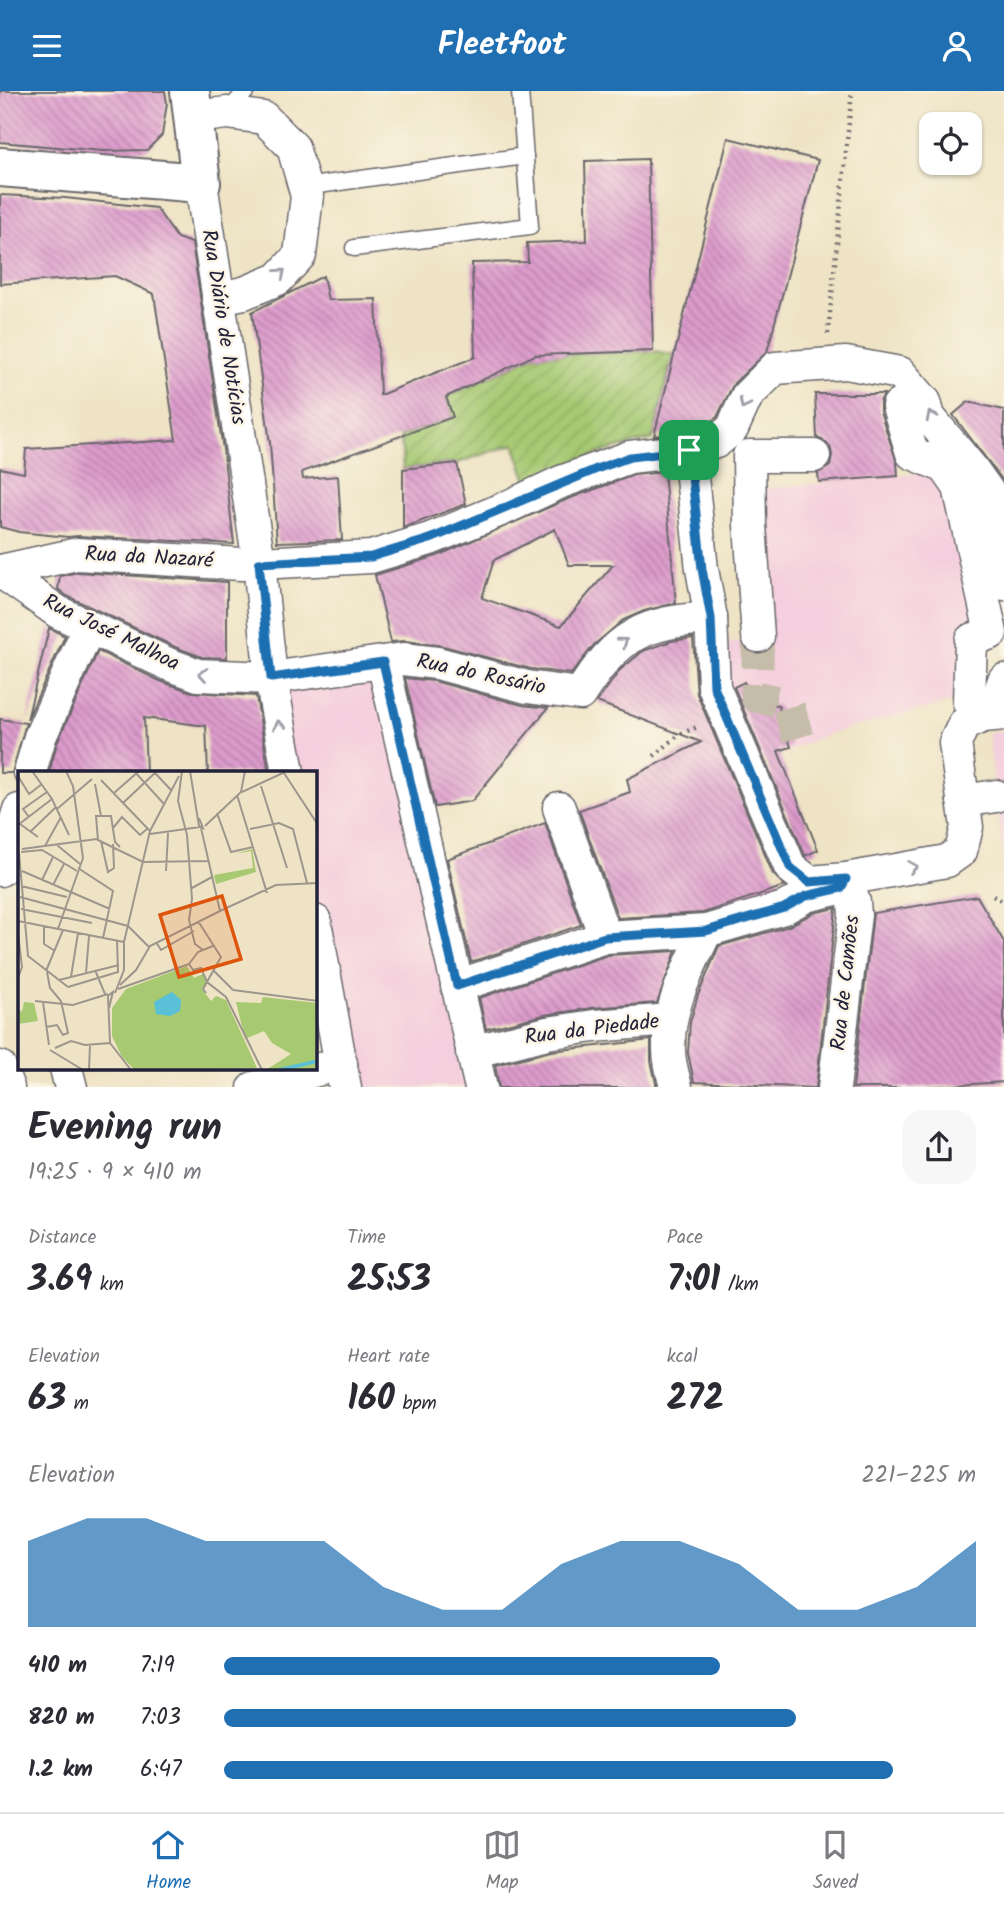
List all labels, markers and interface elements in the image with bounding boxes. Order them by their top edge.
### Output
text: Fleetfoot [437,20,567,71]
icon: menu [28,27,66,65]
icon: person [938,27,976,65]
map controls [919,112,982,175]
button: locate [919,112,982,175]
street label: Rua Diário de Notícias [191,227,255,427]
one-way arrow [273,269,286,282]
one-way arrow [739,397,753,409]
one-way arrow [926,410,940,423]
pin [659,420,719,480]
icon: arrive [670,431,708,469]
street label: Rua da Nazaré [84,538,215,578]
street label: Rua José Malhoa [37,586,185,680]
one-way arrow [616,638,628,651]
street label: Rua do Rosário [413,645,549,705]
one-way arrow [197,667,209,682]
one-way arrow [272,719,287,731]
inset map [18,771,317,1070]
one-way arrow [907,860,919,875]
street label: Rua de Camões [822,914,870,1052]
street label: Rua da Piedade [523,1005,662,1055]
text: Evening run [28,1099,222,1159]
button: share [902,1110,976,1184]
text: 19:25 · 9 × 410 m [28,1155,202,1191]
text: Distance [28,1223,96,1253]
text: Time [347,1223,386,1253]
text: Pace [667,1223,703,1253]
text: 3.69 [28,1253,92,1309]
text: 25:53 [347,1253,431,1309]
text: 7:01 [667,1253,720,1309]
text: km [92,1270,124,1300]
text: /km [720,1270,759,1300]
text: Elevation [28,1342,100,1372]
text: Heart rate [347,1342,430,1372]
text: kcal [667,1342,698,1372]
text: 63 [28,1372,66,1428]
text: 160 [347,1372,395,1428]
text: 272 [667,1372,724,1428]
text: m [66,1389,89,1419]
text: bpm [395,1389,437,1419]
text: Elevation [28,1458,115,1494]
text: 221–225 m [861,1458,976,1494]
text: 410 m [28,1648,87,1684]
text: 7:19 [140,1648,175,1684]
text: 820 m [28,1700,94,1736]
text: 7:03 [140,1700,181,1736]
text: 1.2 km [28,1752,93,1788]
text: 6:47 [140,1752,182,1788]
tab: Home [146,1826,191,1898]
tab: Map [483,1826,521,1898]
tab: Saved [813,1826,858,1898]

